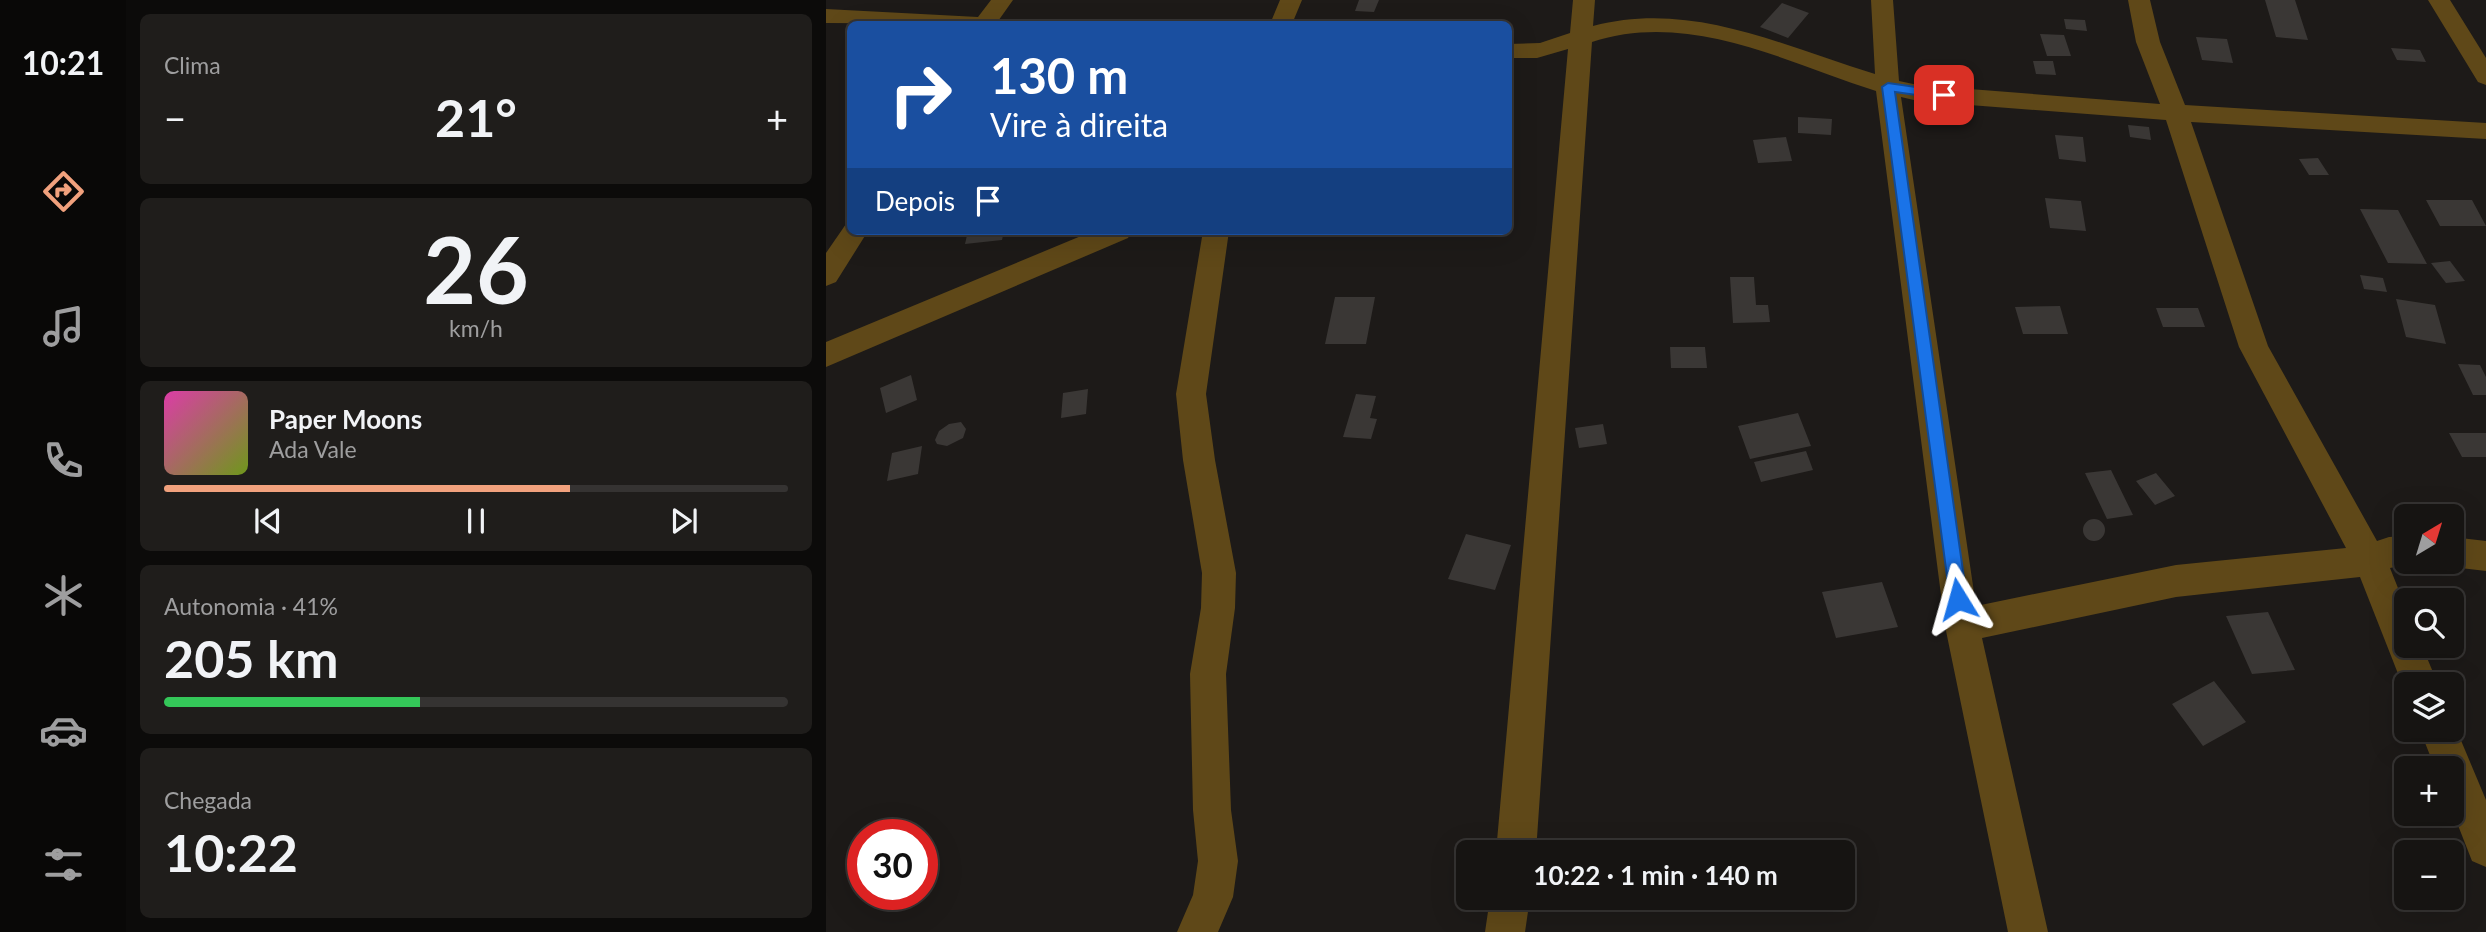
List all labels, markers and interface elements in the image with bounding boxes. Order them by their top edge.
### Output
text: 10:21 [22,43,104,82]
text: 130 m [990,46,1128,104]
icon: right [875,49,966,140]
text: Clima [164,51,221,79]
pin [1914,65,1974,125]
icon: arrive [1925,76,1963,114]
text: 21° [435,86,517,148]
text: − [164,95,186,141]
text: + [766,95,788,141]
text: Vire à direita [990,105,1168,144]
icon: directions [39,167,88,216]
icon: arrive [969,182,1007,220]
text: Depois [875,185,955,217]
text: 26 [423,214,529,323]
icon: music [39,302,88,351]
text: km/h [449,314,503,342]
text: Paper Moons [269,403,422,435]
text: Ada Vale [269,435,357,463]
icon: phone [39,436,88,485]
icon: previous [249,502,287,540]
icon: pause [457,502,495,540]
icon: next [665,502,703,540]
north arrow [2394,504,2464,574]
map controls [2394,504,2464,910]
position arrow [1921,562,1995,636]
icon: climate [39,571,88,620]
button: search [2394,588,2464,658]
text: Autonomia · 41% [164,592,338,620]
text: 205 km [164,627,338,689]
button: layers [2394,672,2464,742]
icon: car [39,706,88,755]
button: + [2394,756,2464,826]
text: Chegada [164,786,252,814]
speed limit sign: 30 [847,819,938,910]
text: 10:22 [164,821,298,883]
icon: filters [39,840,88,889]
button: − [2394,840,2464,910]
text: 10:22 · 1 min · 140 m [1533,859,1778,891]

